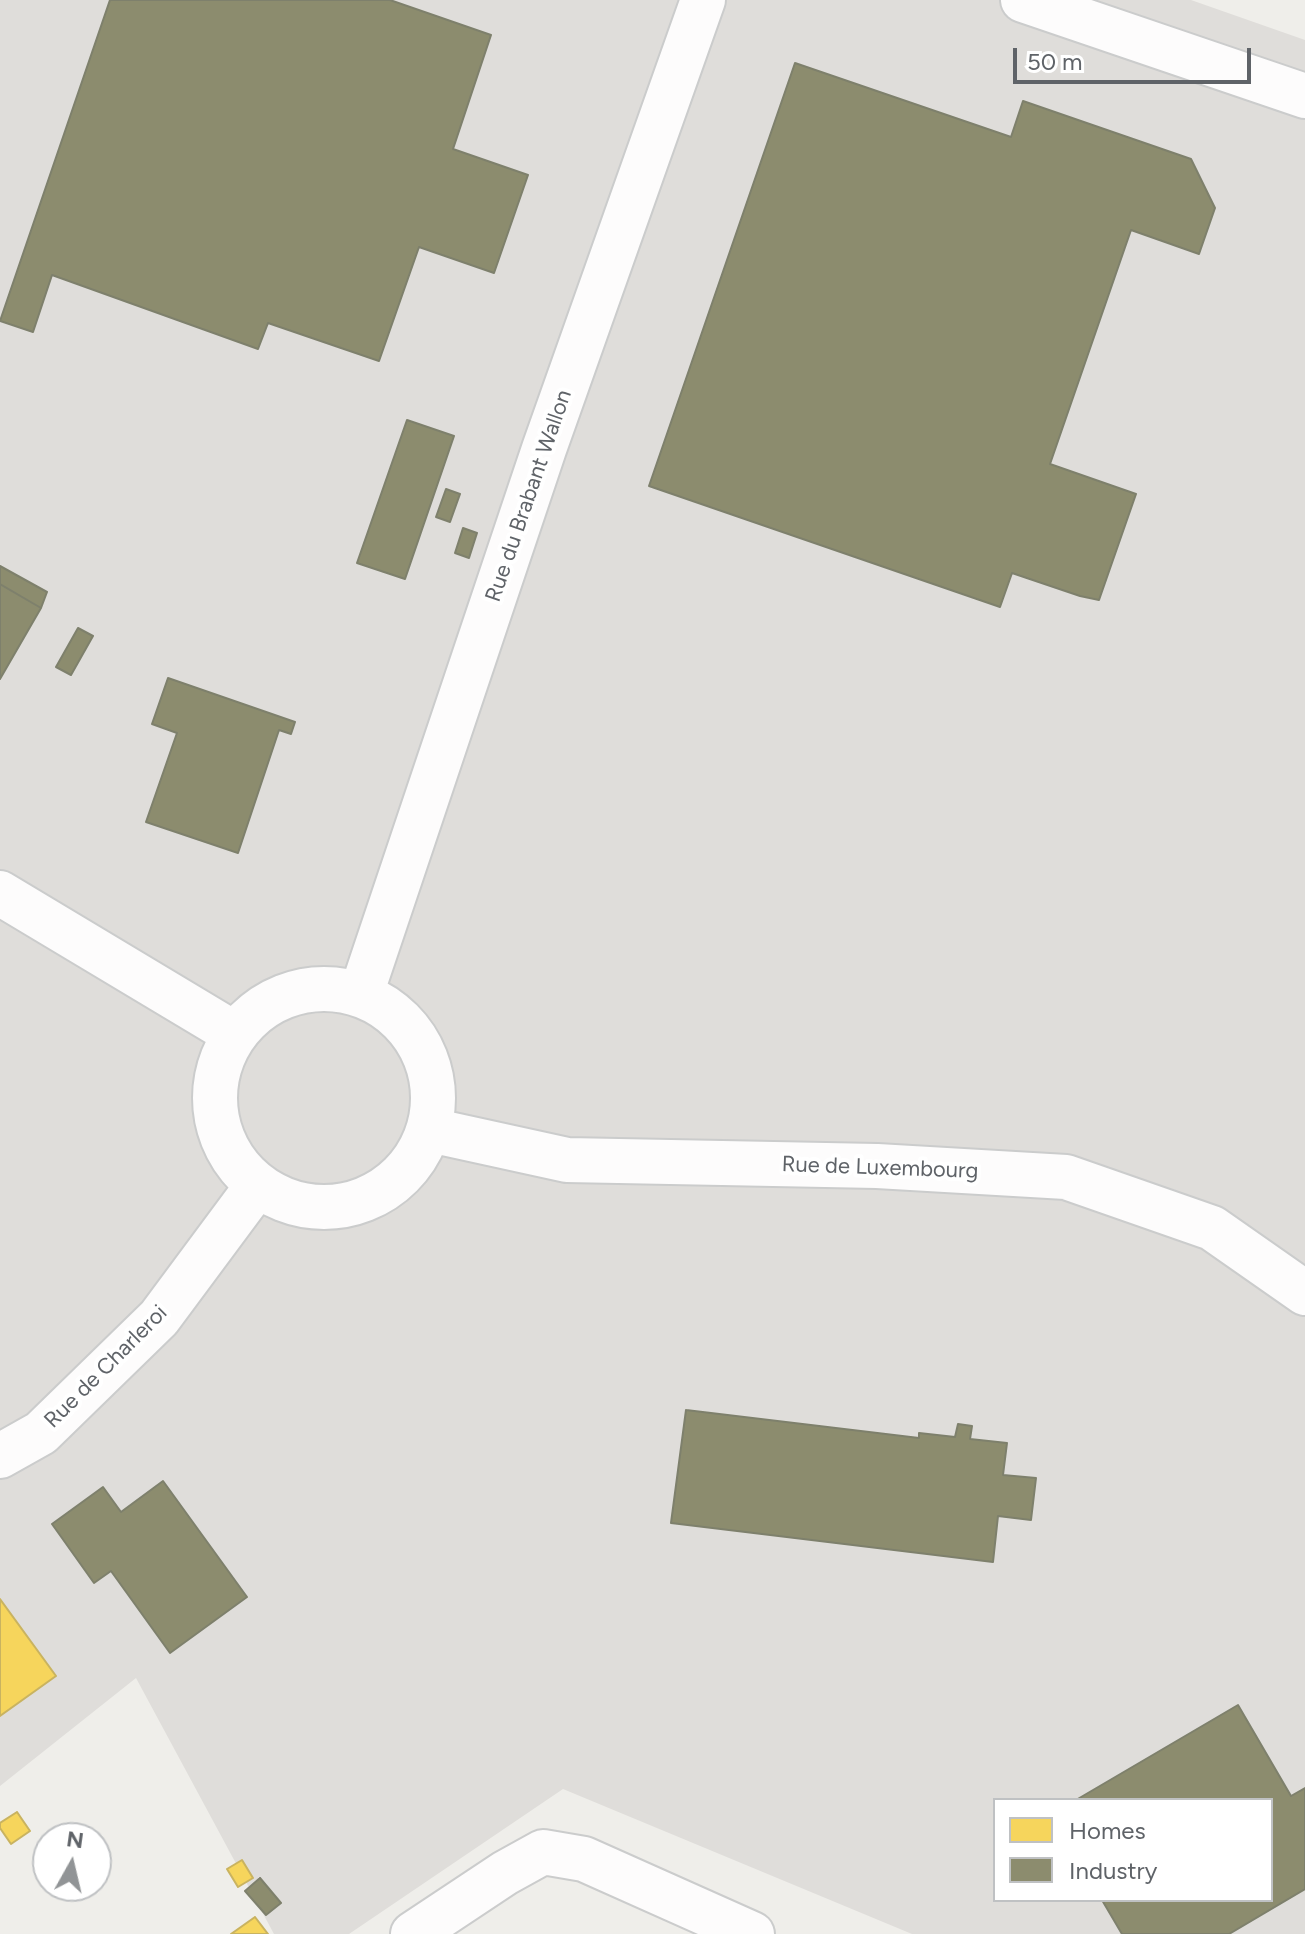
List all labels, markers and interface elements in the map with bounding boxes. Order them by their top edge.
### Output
scale bar [1017,32,1255,82]
text: 50 m [1027,47,1083,76]
street label: Rue du Brabant Wallon [480,387,578,605]
street label: Rue de Luxembourg [781,1151,979,1185]
street label: Rue de Charleroi [39,1300,173,1434]
legend [993,1798,1273,1902]
text: Homes [1069,1816,1146,1845]
north arrow [32,1822,112,1902]
text: N [65,1825,85,1854]
text: Industry [1069,1856,1157,1885]

